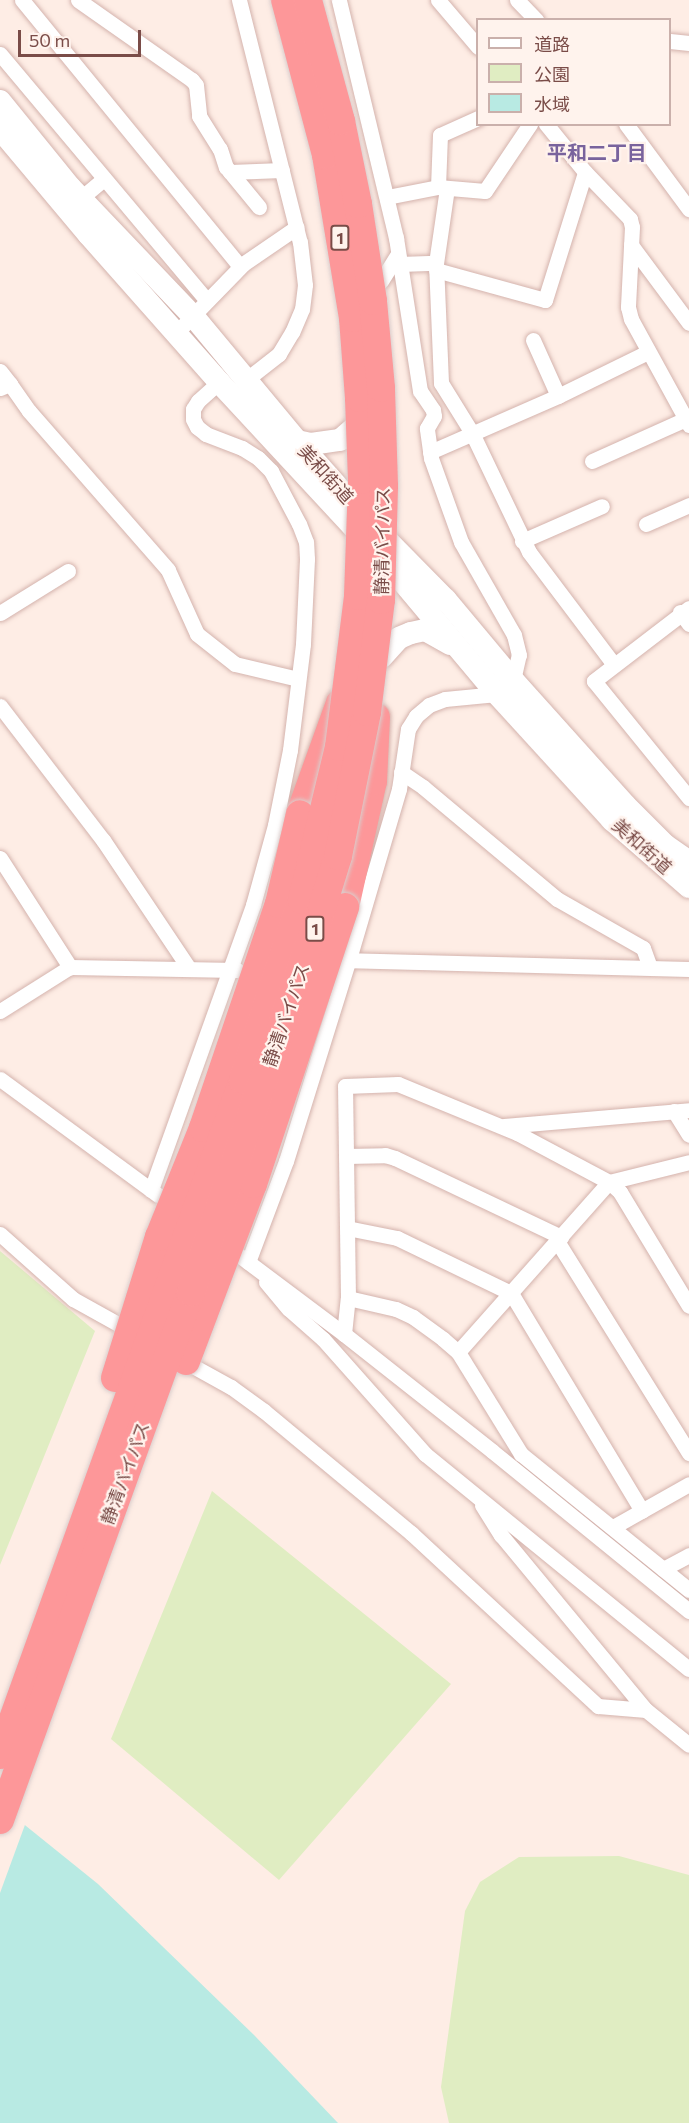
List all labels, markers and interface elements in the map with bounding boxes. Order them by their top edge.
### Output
scale bar [21,18,144,56]
legend [476,18,671,126]
text: 50 m [29,29,70,51]
text: 道路 [534,33,570,55]
text: 公園 [534,63,570,85]
text: 水域 [534,93,570,115]
district label: 平和二丁目 [547,140,647,164]
road number: 1 [330,225,350,251]
street label: 美和街道 [294,440,358,508]
street label: 静清バイパス [370,487,394,595]
street label: 美和街道 [608,814,676,878]
road number: 1 [304,916,326,942]
street label: 静清バイパス [258,960,314,1070]
street label: 静清バイパス [96,1419,154,1527]

